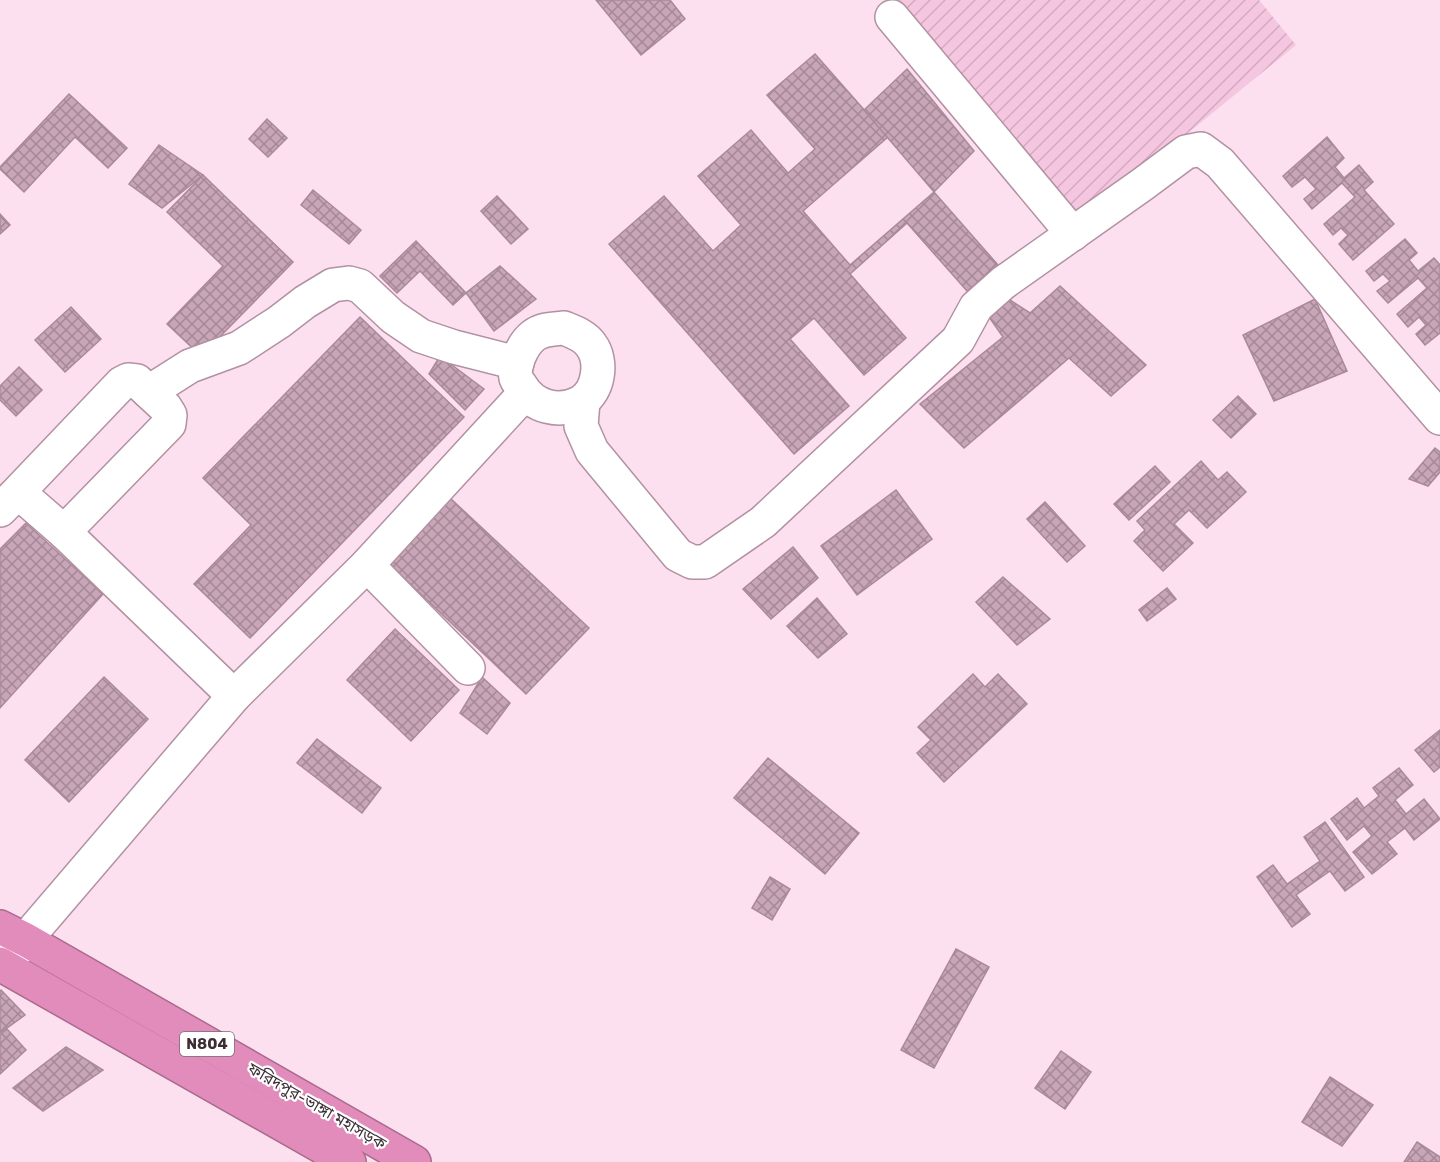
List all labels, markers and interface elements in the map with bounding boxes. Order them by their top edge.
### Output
road number: N804 [180,1032,234,1056]
street label: ফরিদপুর-ভাঙ্গা মহাসড়ক [244,1058,390,1154]

